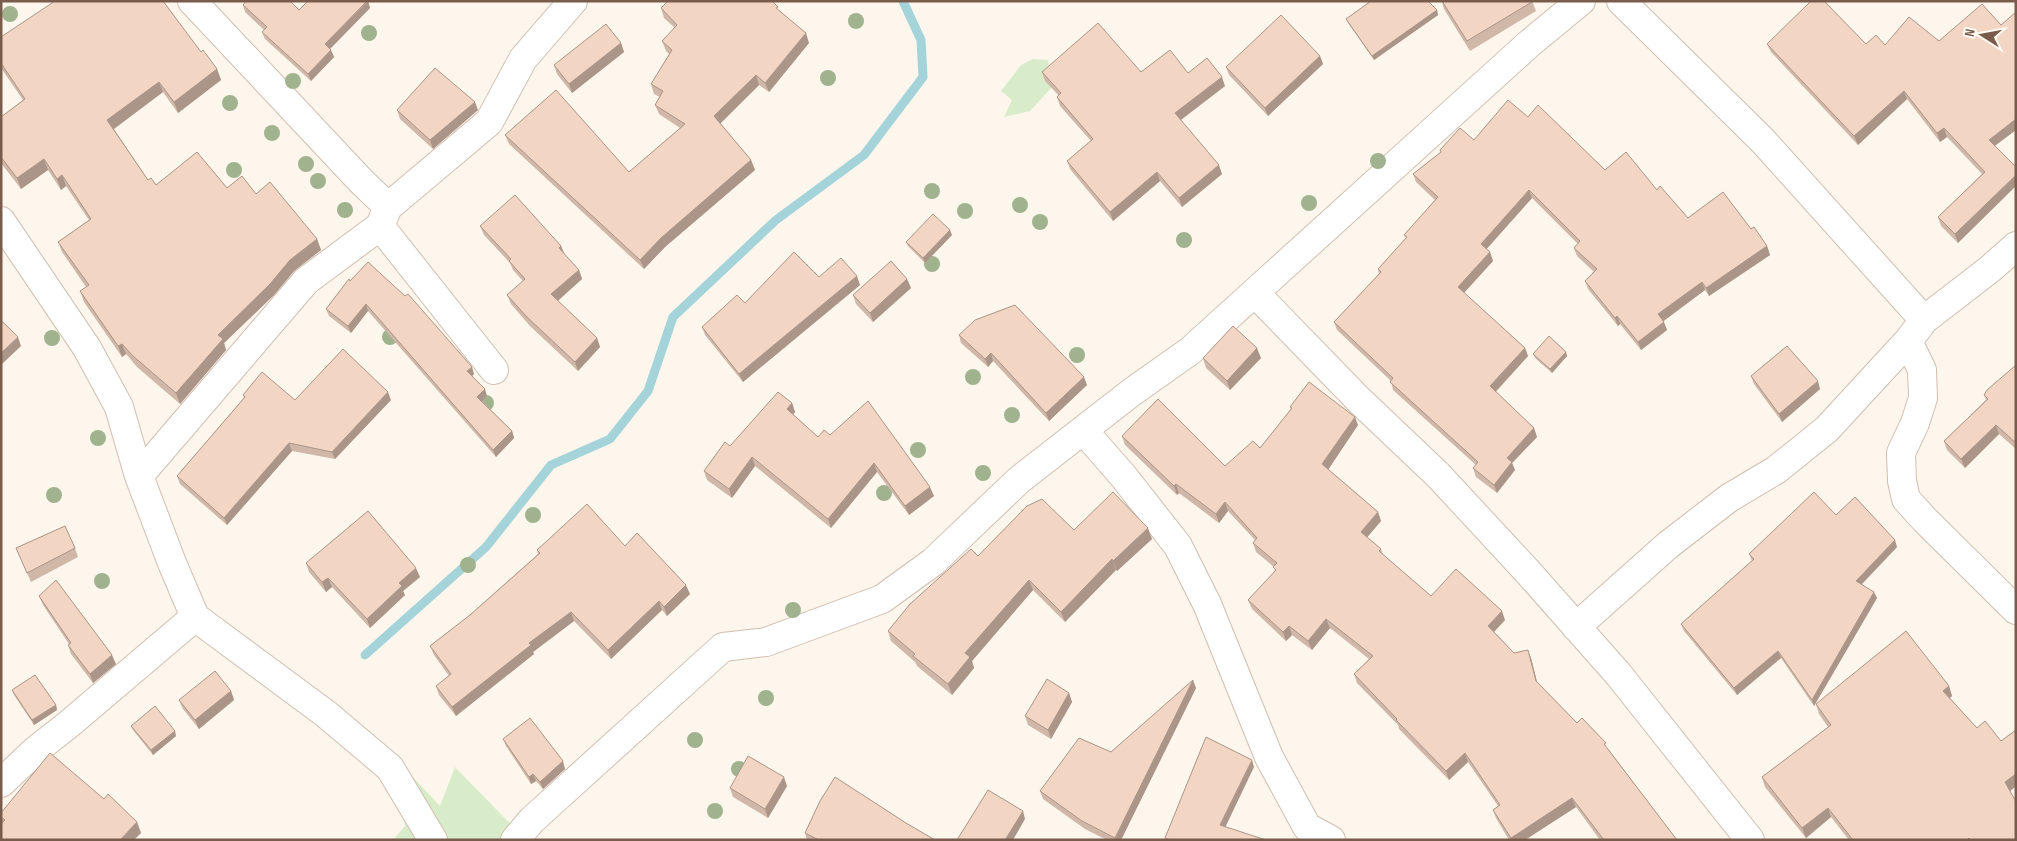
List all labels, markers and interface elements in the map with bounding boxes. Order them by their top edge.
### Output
north arrow [1957,10,2007,60]
text: N [1961,27,1979,38]

